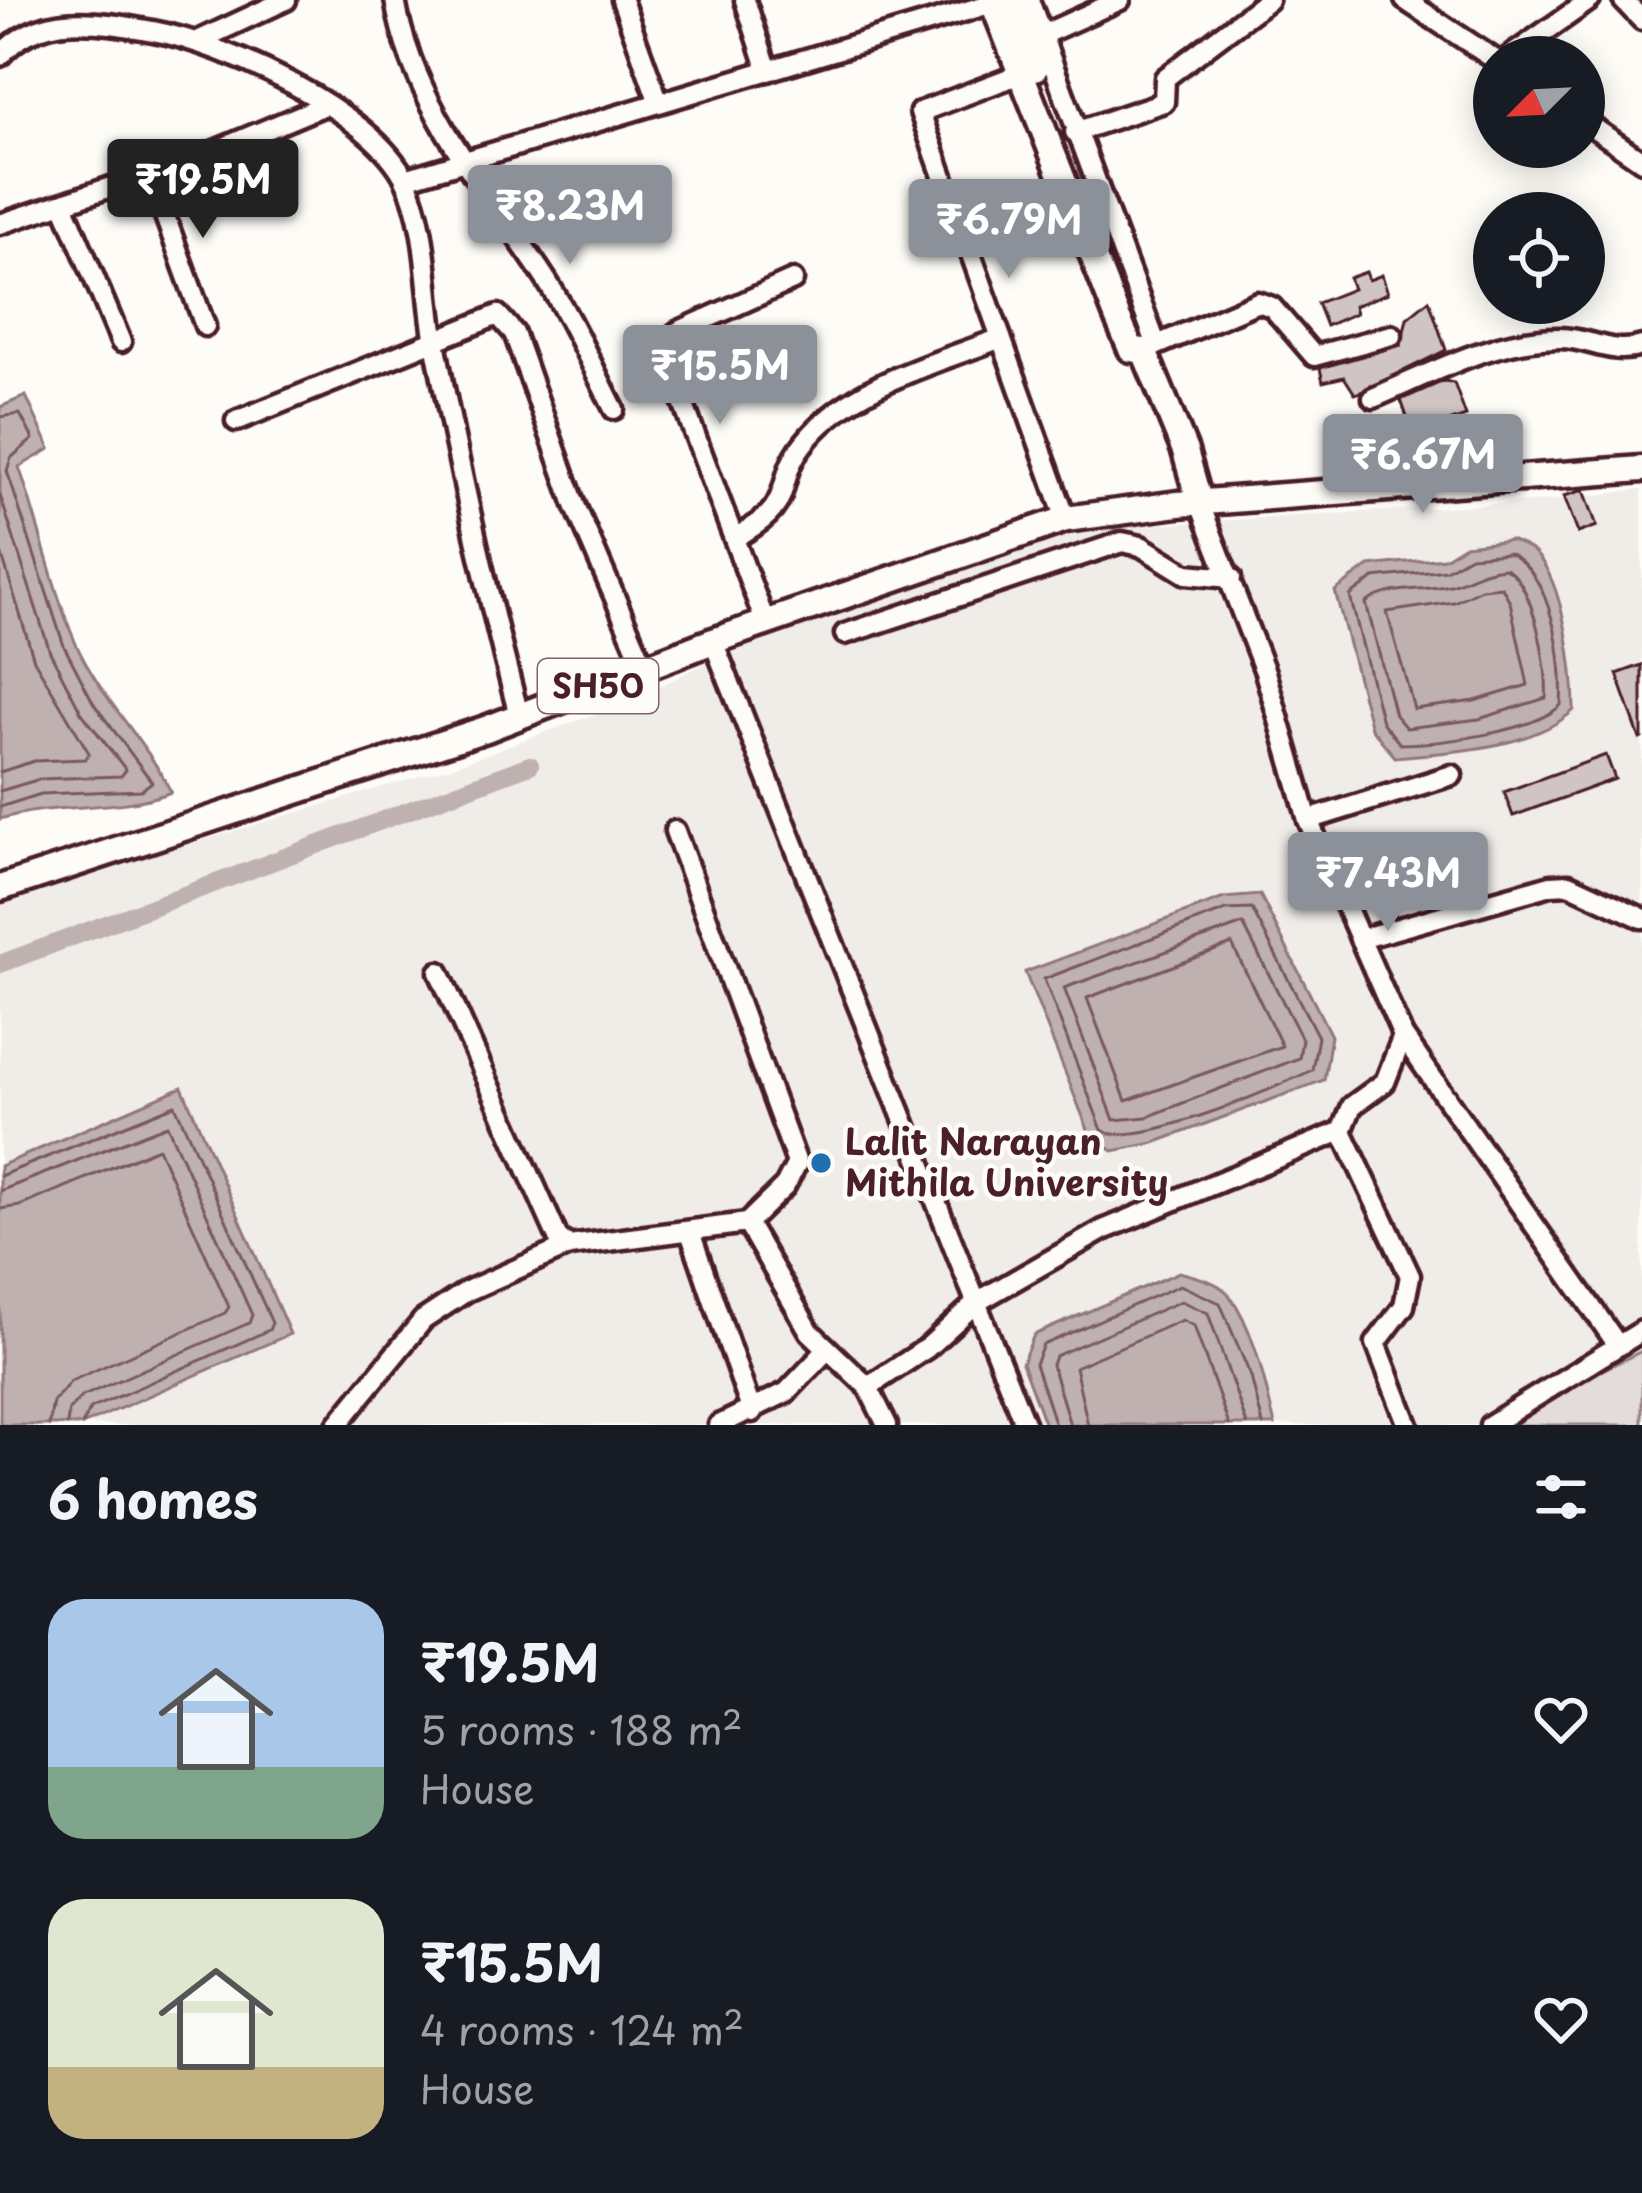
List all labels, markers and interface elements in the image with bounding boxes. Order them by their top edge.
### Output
north arrow [1473,36,1605,168]
map controls [1473,36,1605,324]
pin: ₹19.5M [105,139,301,241]
text: ₹19.5M [134,148,272,207]
pin: ₹8.23M [472,165,668,267]
text: ₹8.23M [495,174,645,233]
pin: ₹6.79M [911,179,1107,281]
text: ₹6.79M [936,188,1082,247]
button: locate [1473,192,1605,324]
pin: ₹15.5M [622,325,818,427]
text: ₹15.5M [650,334,790,393]
pin: ₹6.67M [1325,414,1521,516]
text: ₹6.67M [1350,423,1496,482]
road number: SH50 [538,659,658,713]
pin: ₹7.43M [1290,832,1486,934]
text: ₹7.43M [1315,841,1461,900]
place label: Lalit Narayan Mithila University [845,1113,1169,1208]
marker: Lalit Narayan Mithila University [808,1150,834,1176]
text: 6 homes [48,1459,258,1536]
icon: filters [1528,1464,1594,1530]
text: ₹19.5M [420,1622,599,1699]
icon: home [144,1647,288,1791]
icon: heart [1528,1686,1594,1752]
text: 5 rooms · 188 m² [420,1699,743,1758]
text: House [420,1758,534,1817]
text: ₹15.5M [420,1922,603,1999]
icon: home [144,1947,288,2091]
icon: heart [1528,1986,1594,2052]
text: 4 rooms · 124 m² [420,1999,744,2058]
text: House [420,2058,534,2117]

